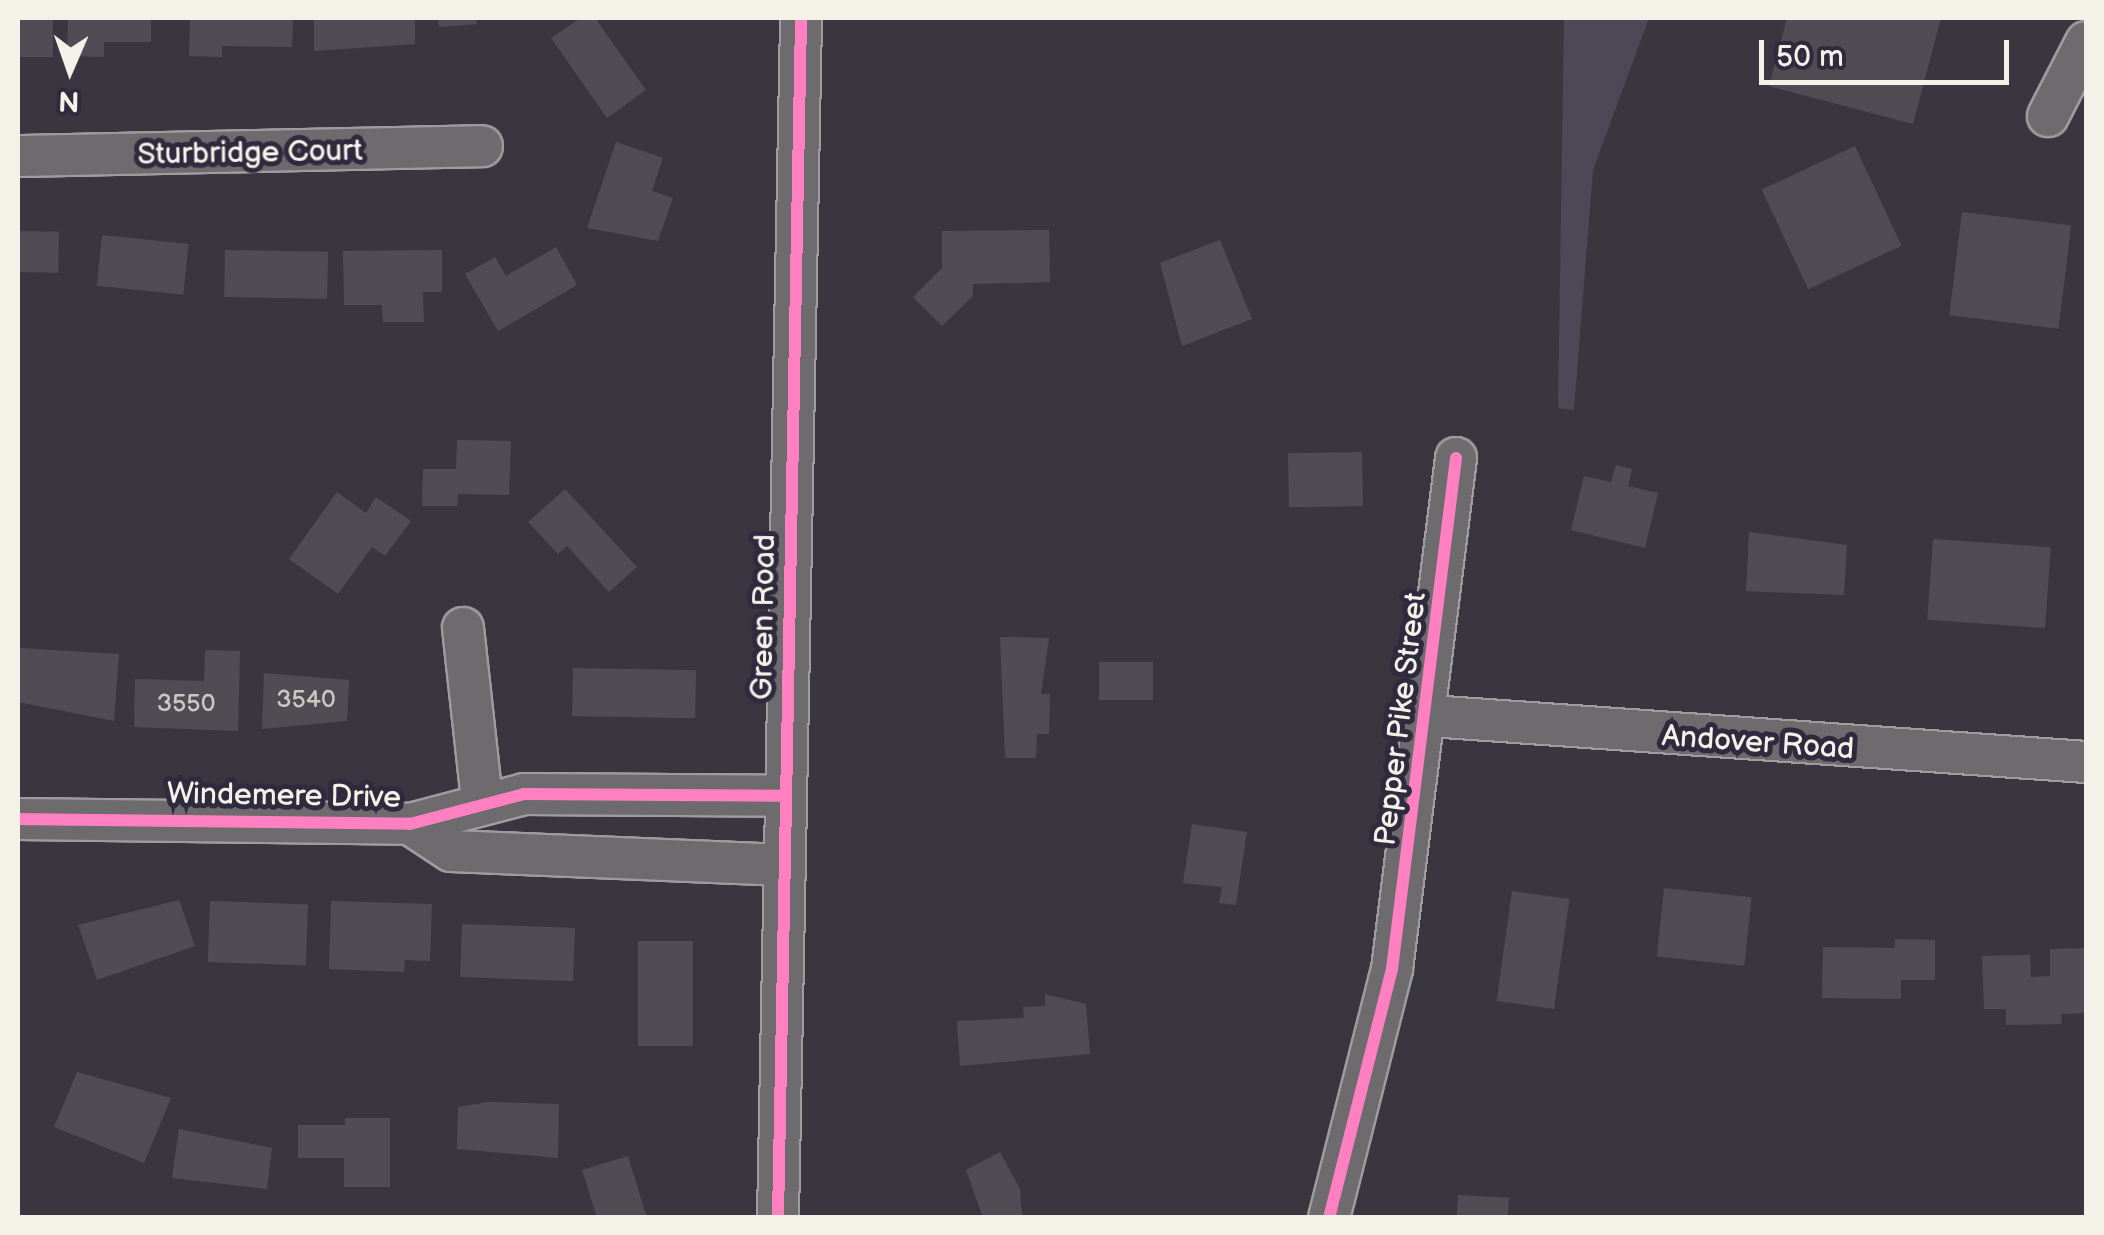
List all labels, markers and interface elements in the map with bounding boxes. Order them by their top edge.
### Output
north arrow [20,20,120,120]
scale bar [1764,20,2014,82]
text: 50 m [1776,39,1844,75]
text: N [58,84,80,117]
street label: Sturbridge Court [137,133,363,173]
street label: Green Road [745,534,783,700]
street label: Pepper Pike Street [1368,590,1434,848]
house number: 3540 [276,685,336,715]
house number: 3550 [157,689,215,719]
street label: Andover Road [1661,718,1855,768]
street label: Windemere Drive [167,776,401,816]

